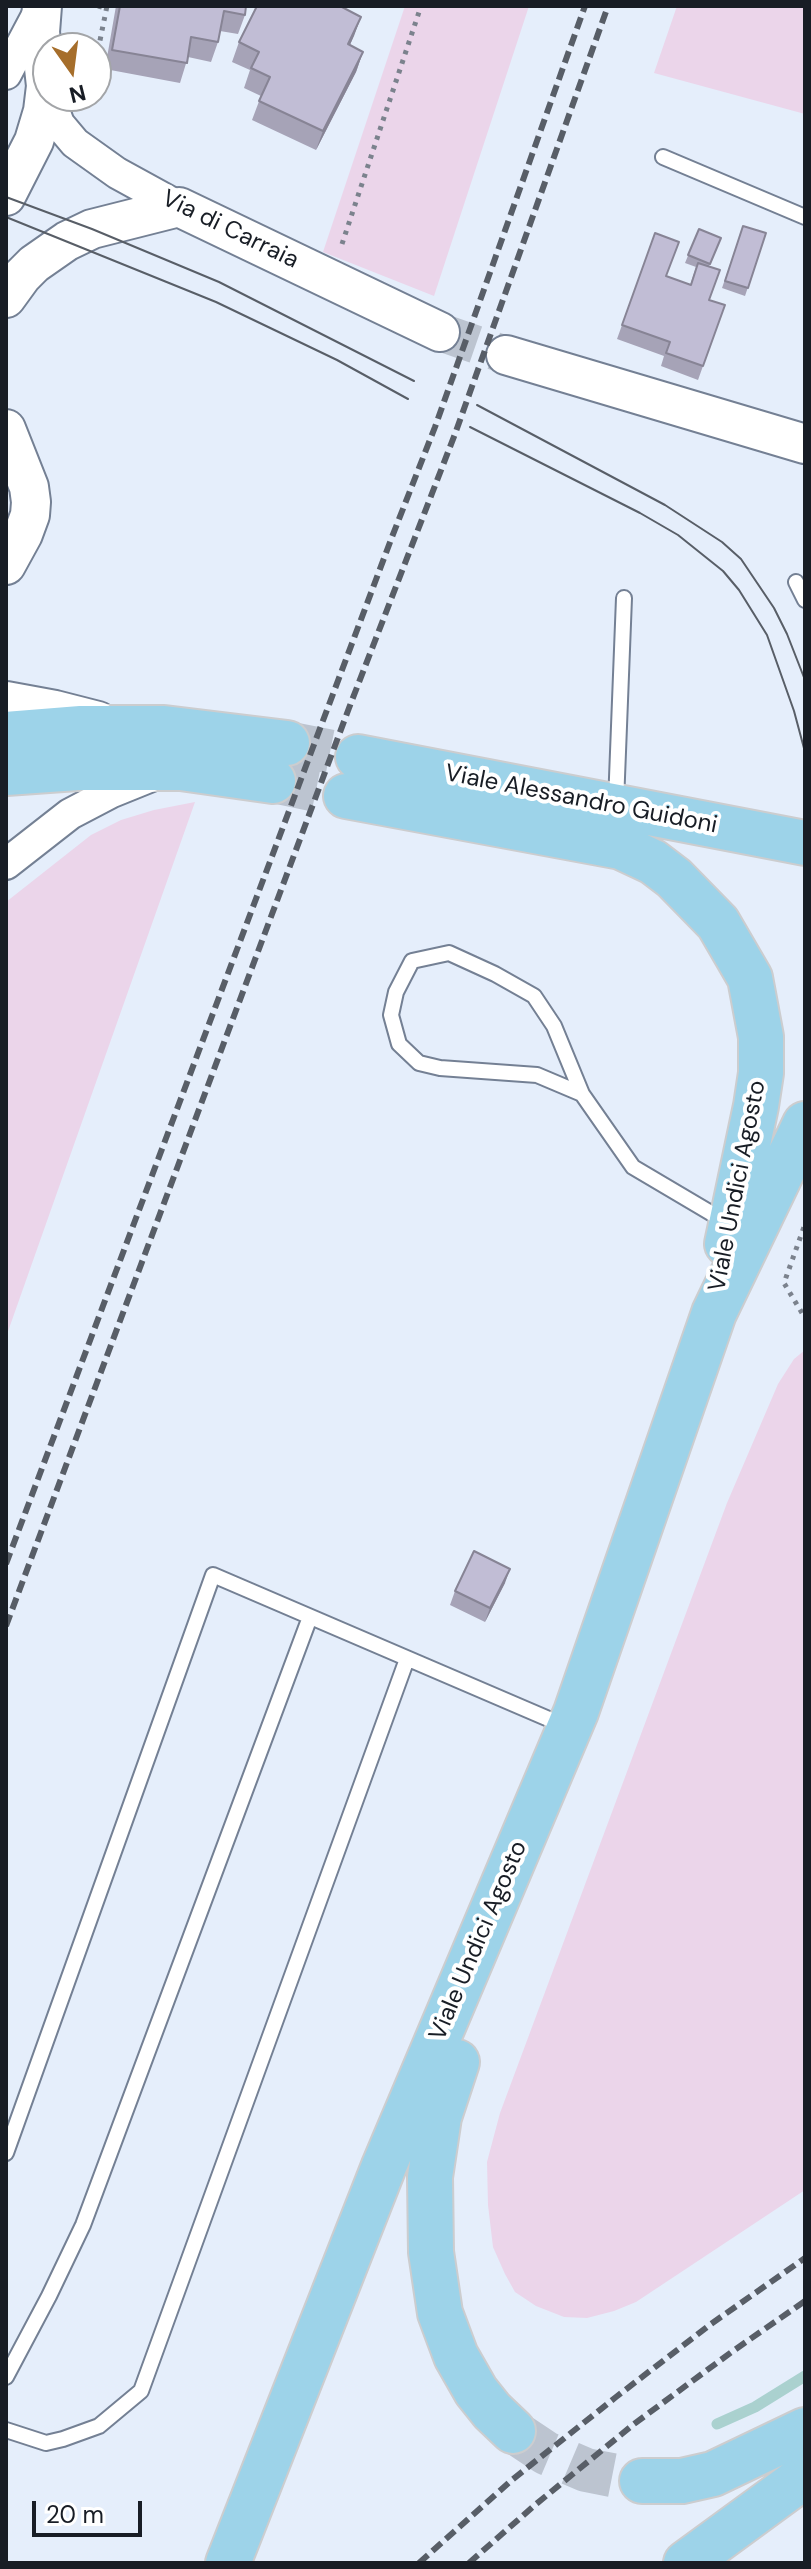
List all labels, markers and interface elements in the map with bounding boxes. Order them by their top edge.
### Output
north arrow [32,32,112,112]
text: N [66,78,89,110]
street label: Via di Carraia [157,185,303,275]
street label: Viale Alessandro Guidoni [442,759,720,841]
street label: Viale Undici Agosto [703,1078,773,1294]
street label: Viale Undici Agosto [424,1837,534,2045]
scale bar [36,2485,146,2535]
text: 20 m [46,2499,104,2530]

